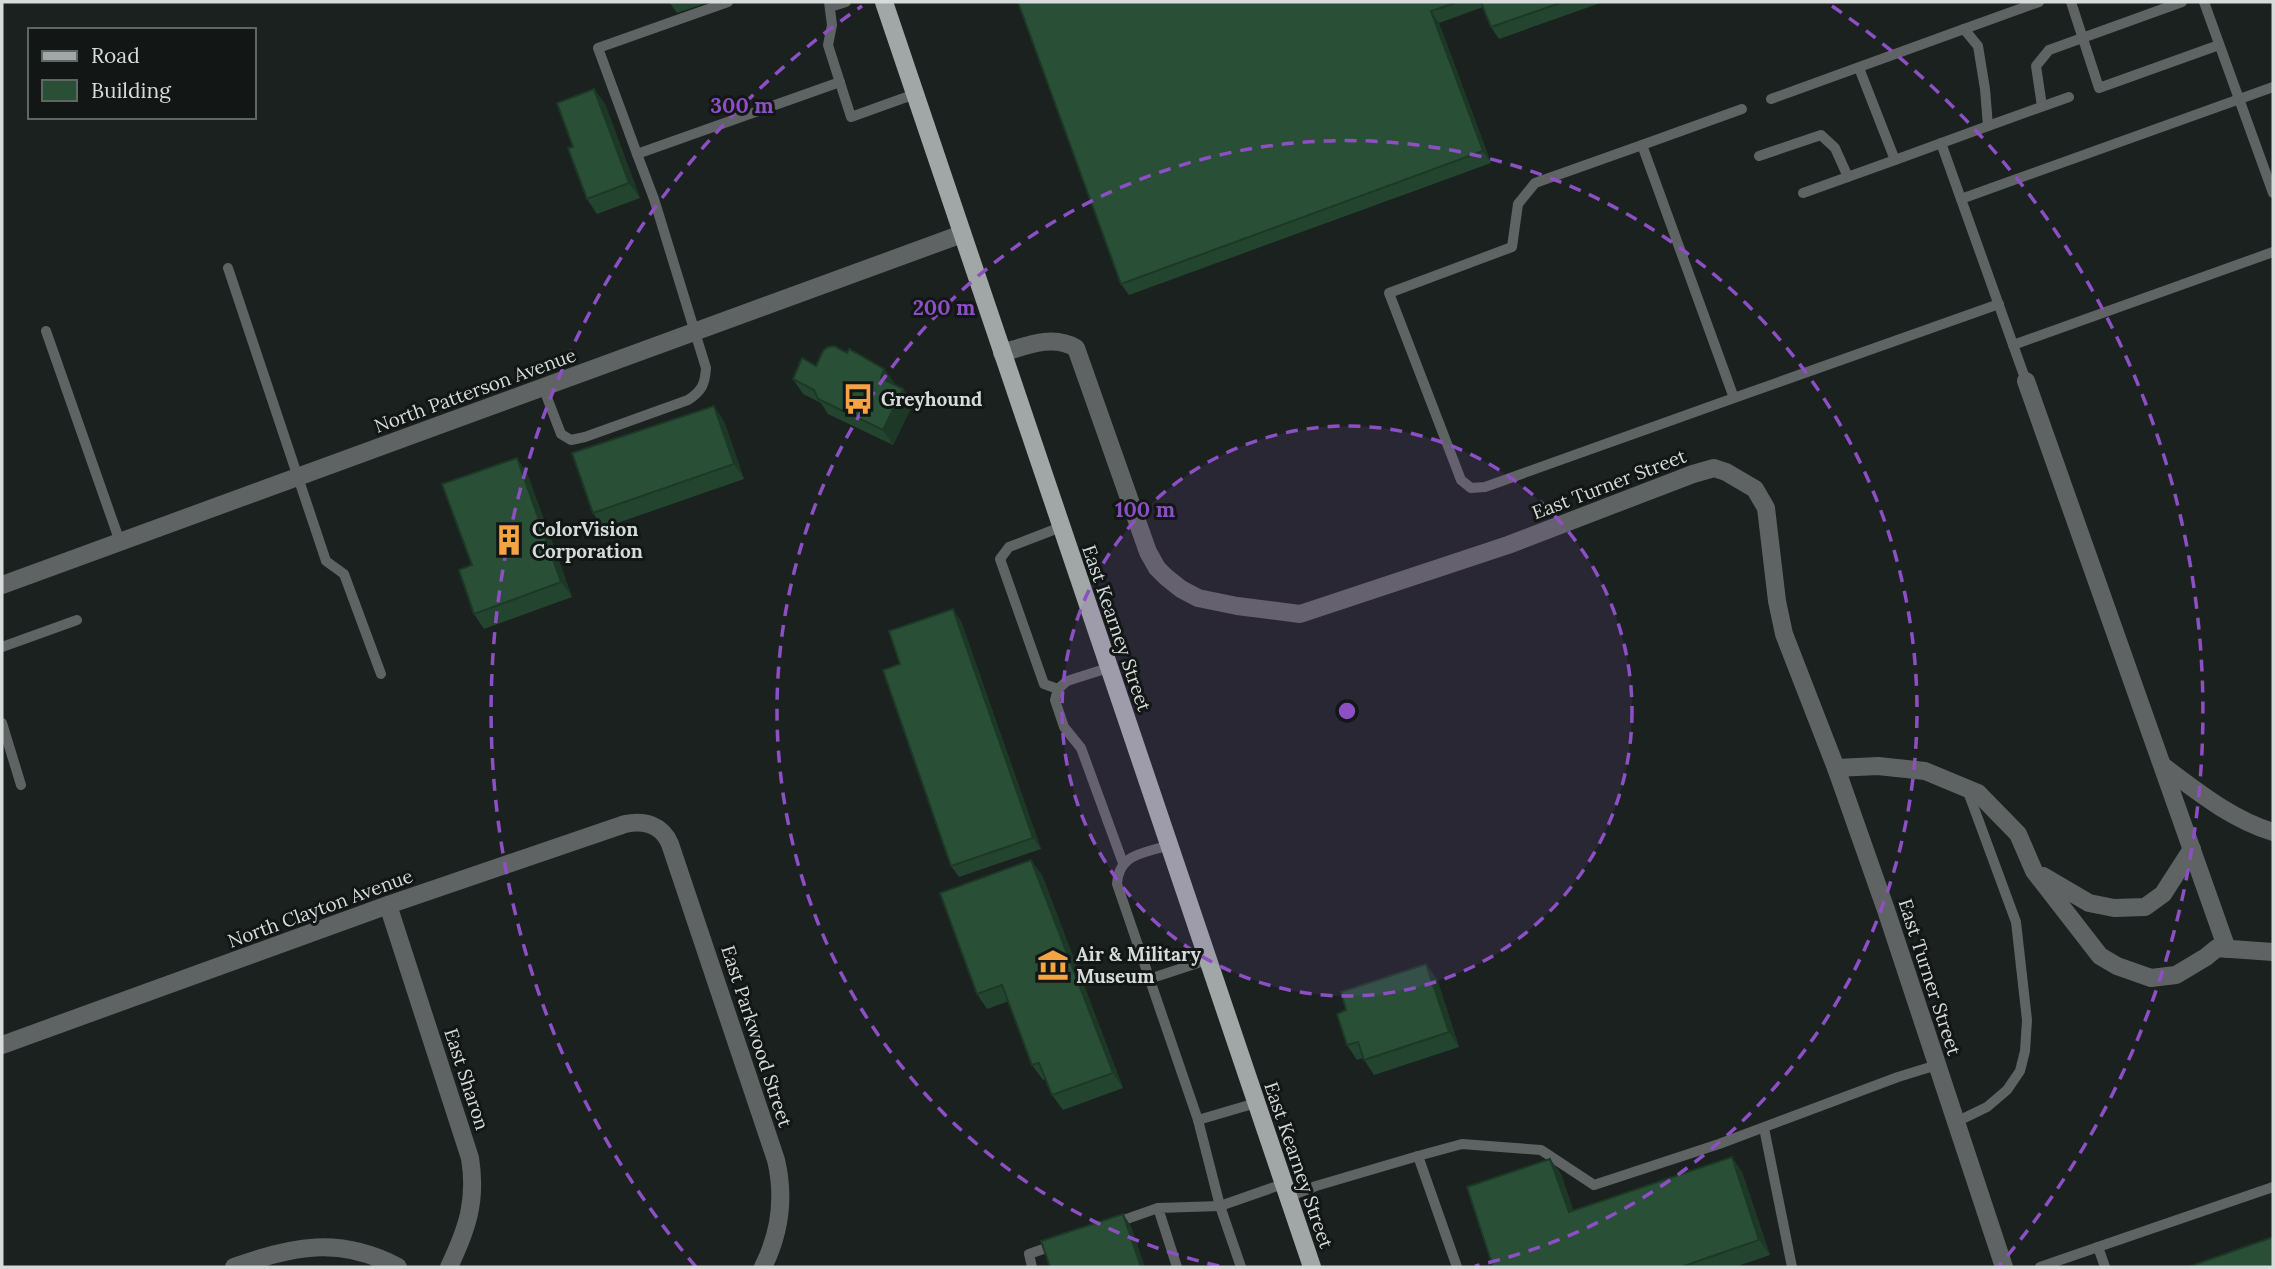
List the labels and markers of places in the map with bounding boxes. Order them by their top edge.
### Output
bus stop icon: Greyhound [841,382,875,416]
place label: Greyhound [881,387,982,411]
place label: ColorVision Corporation [532,517,643,563]
building icon: ColorVision Corporation [492,523,526,557]
centre of rings [1335,699,1359,723]
place label: Air & Military Museum [1076,942,1201,988]
museum icon: Air & Military Museum [1036,948,1070,982]

